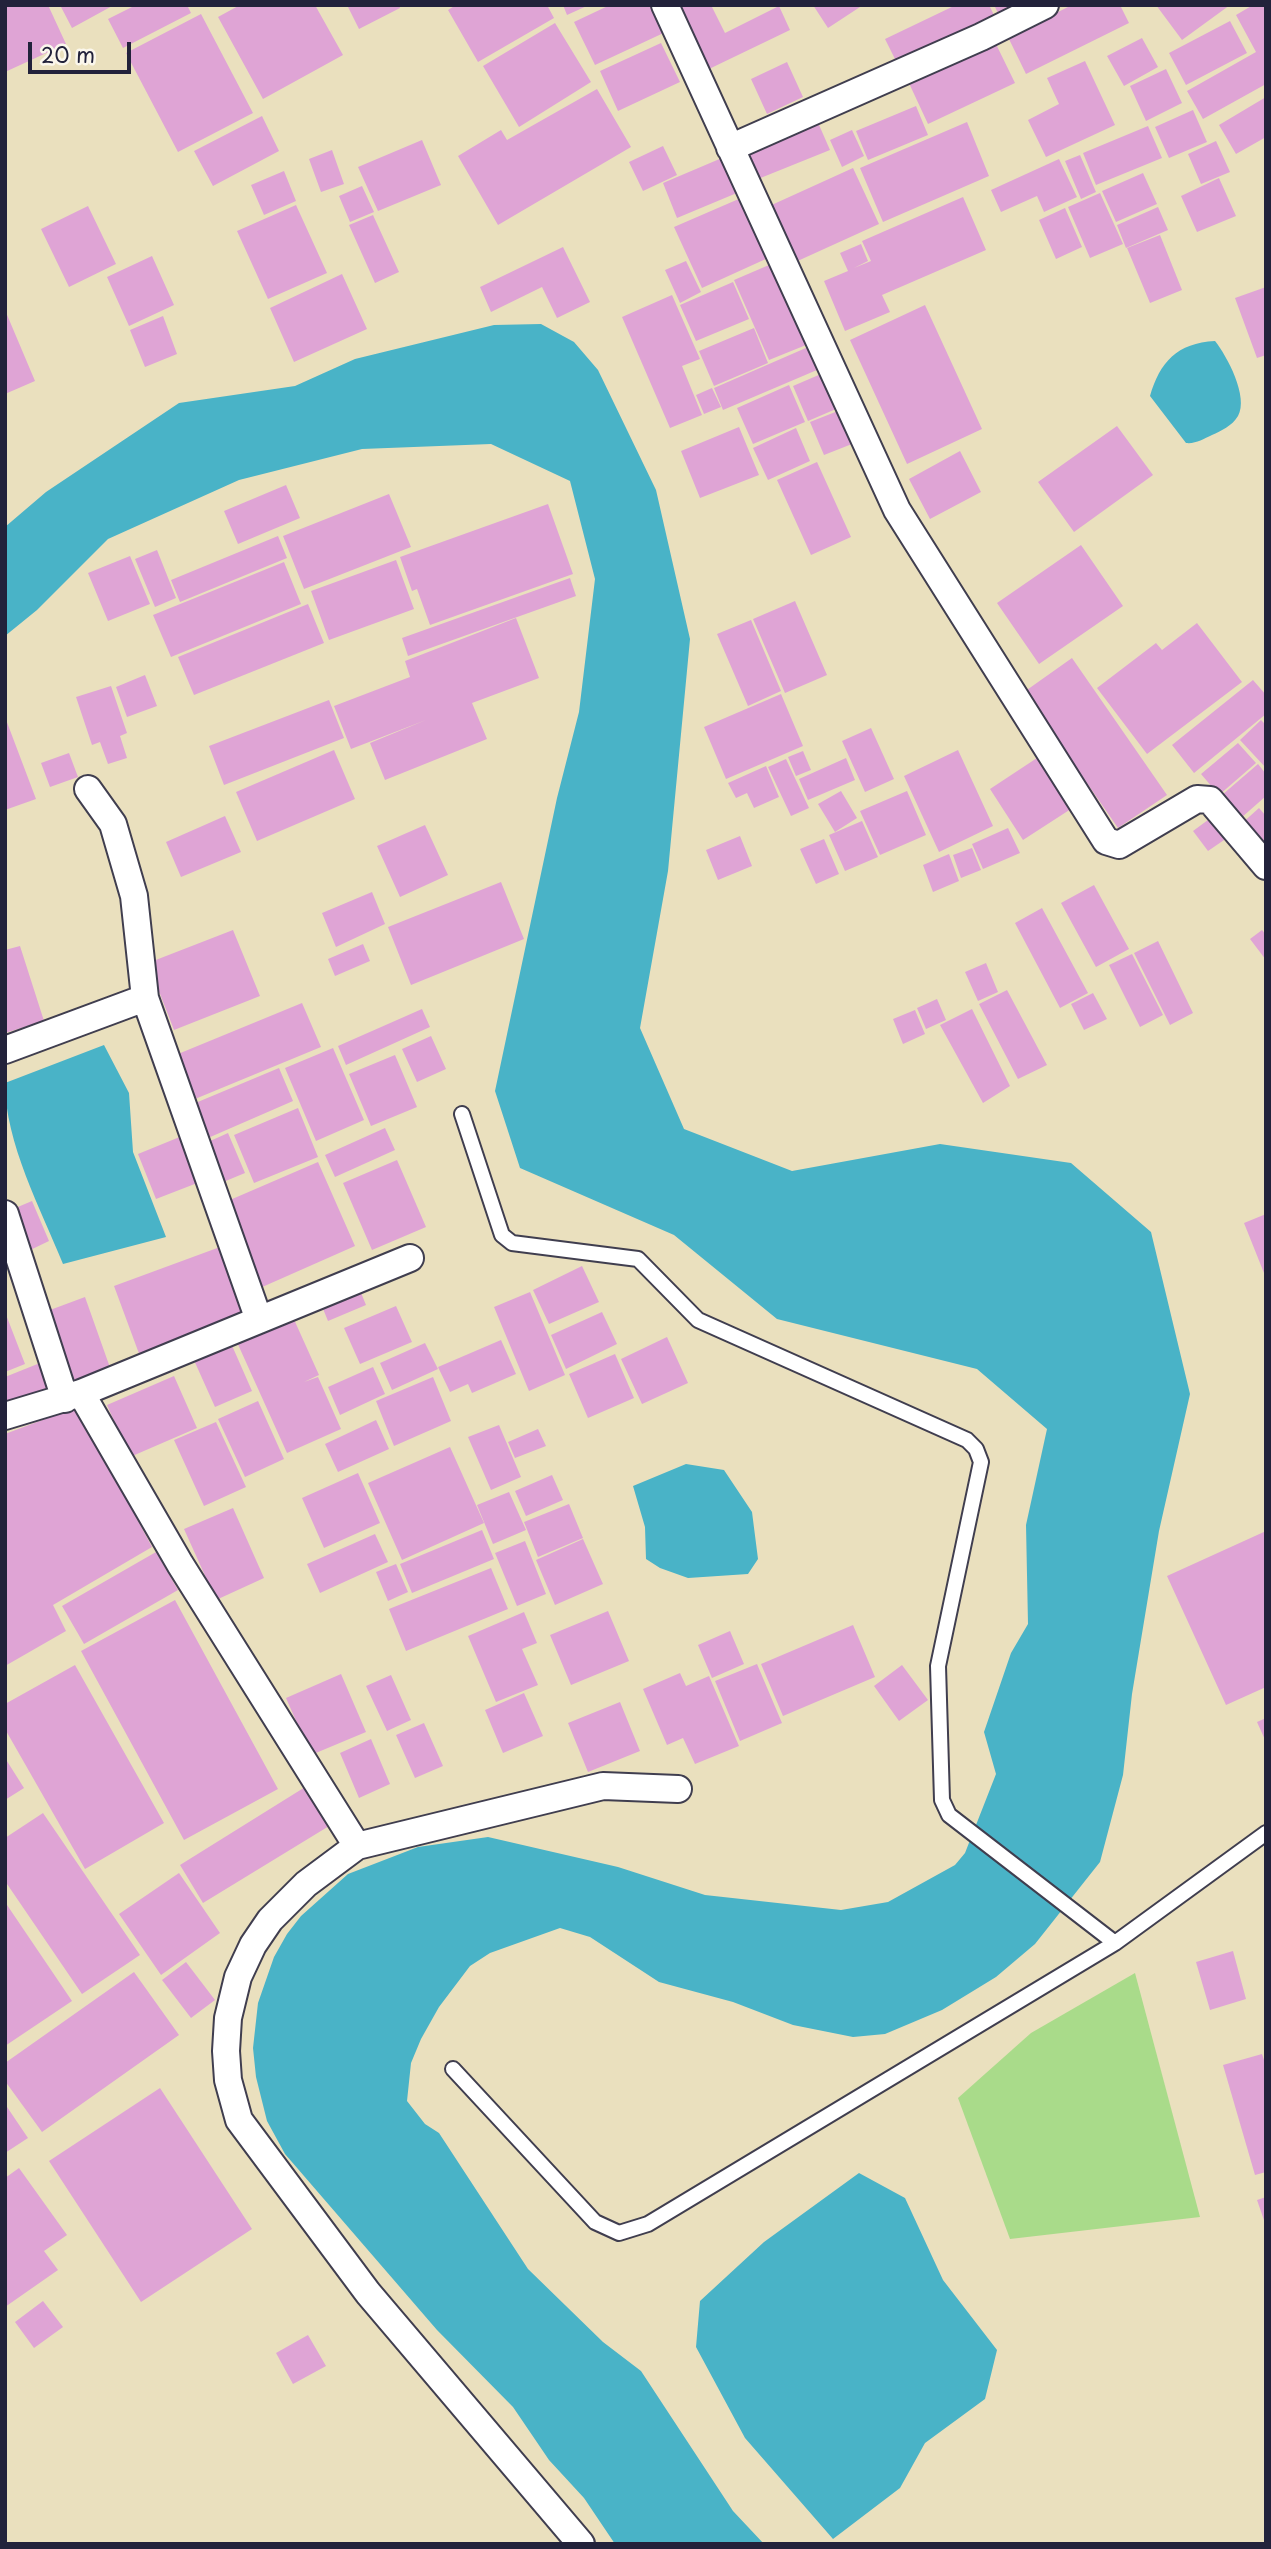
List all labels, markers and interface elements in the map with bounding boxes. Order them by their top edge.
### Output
scale bar [32,28,135,72]
text: 20 m [41,38,95,70]

